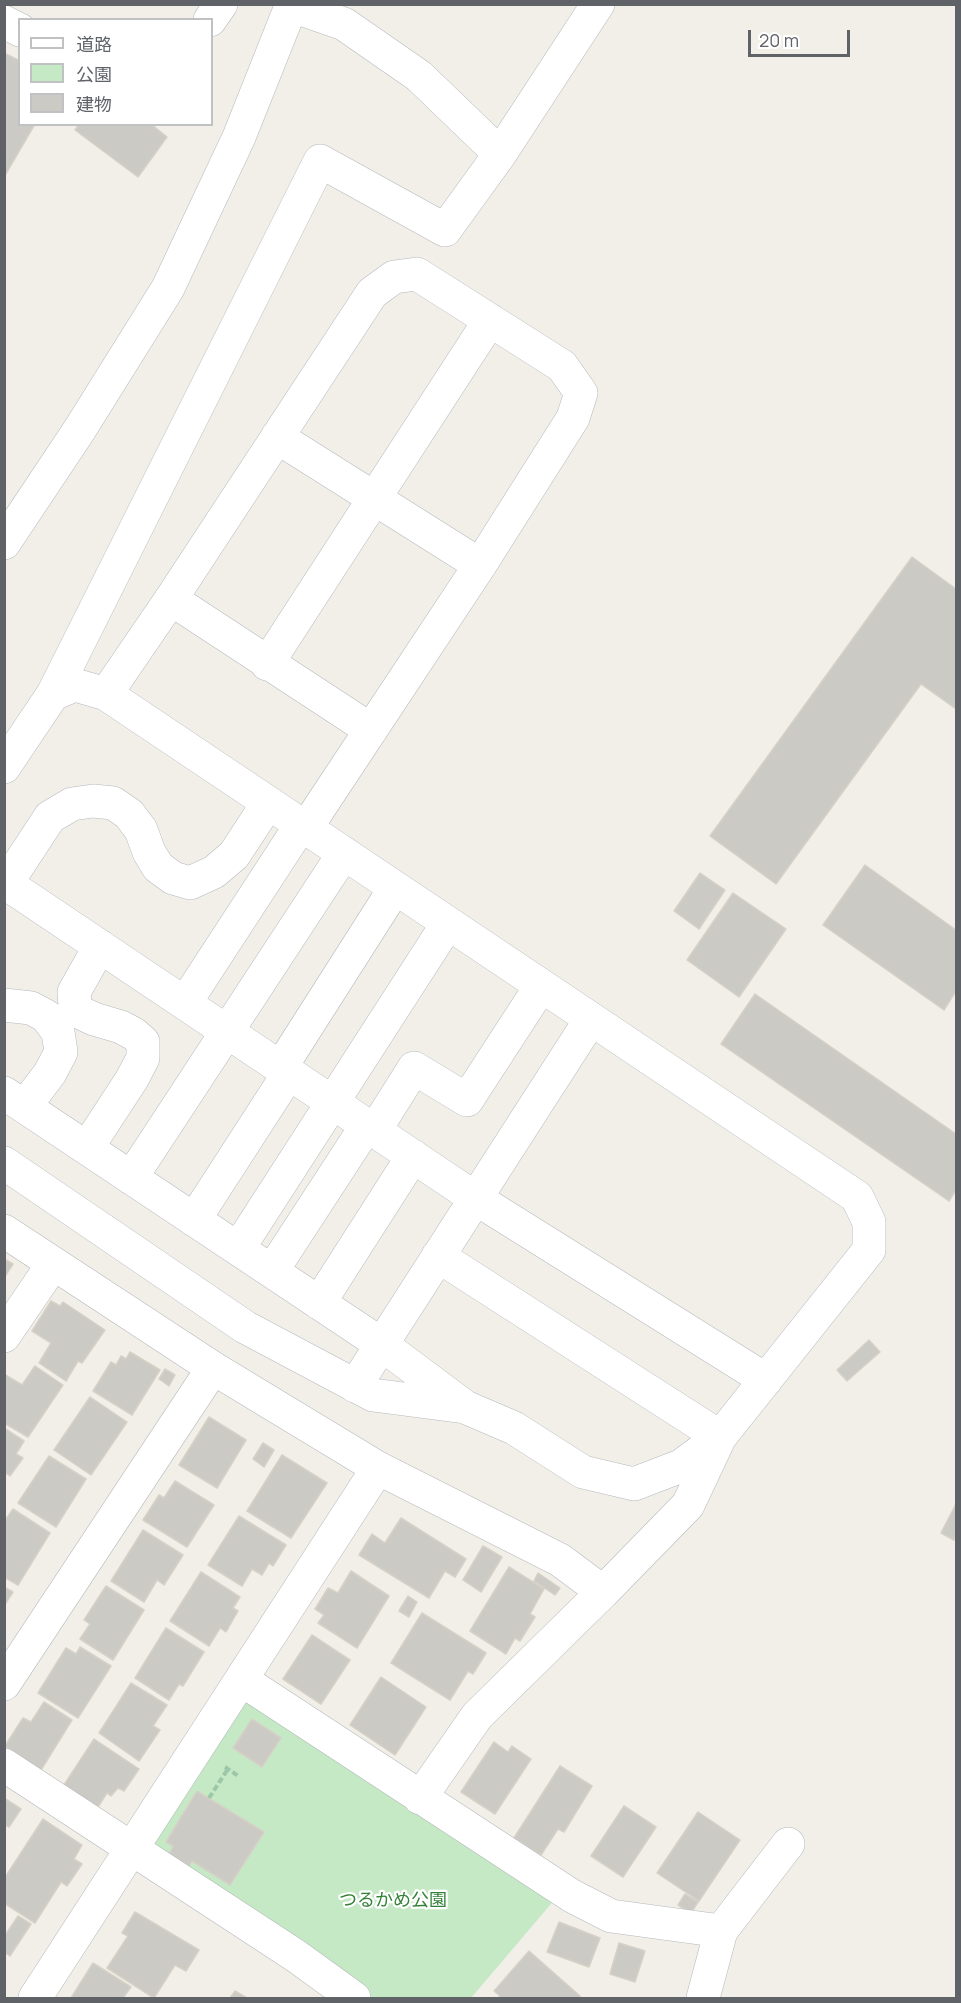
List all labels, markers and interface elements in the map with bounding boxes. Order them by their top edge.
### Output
legend [18,18,213,126]
scale bar [751,18,853,56]
text: 20 m [759,28,799,52]
text: 道路 [76,32,112,56]
text: 公園 [76,62,112,86]
text: 建物 [76,92,112,116]
park label: つるかめ公園 [339,1890,447,1912]

